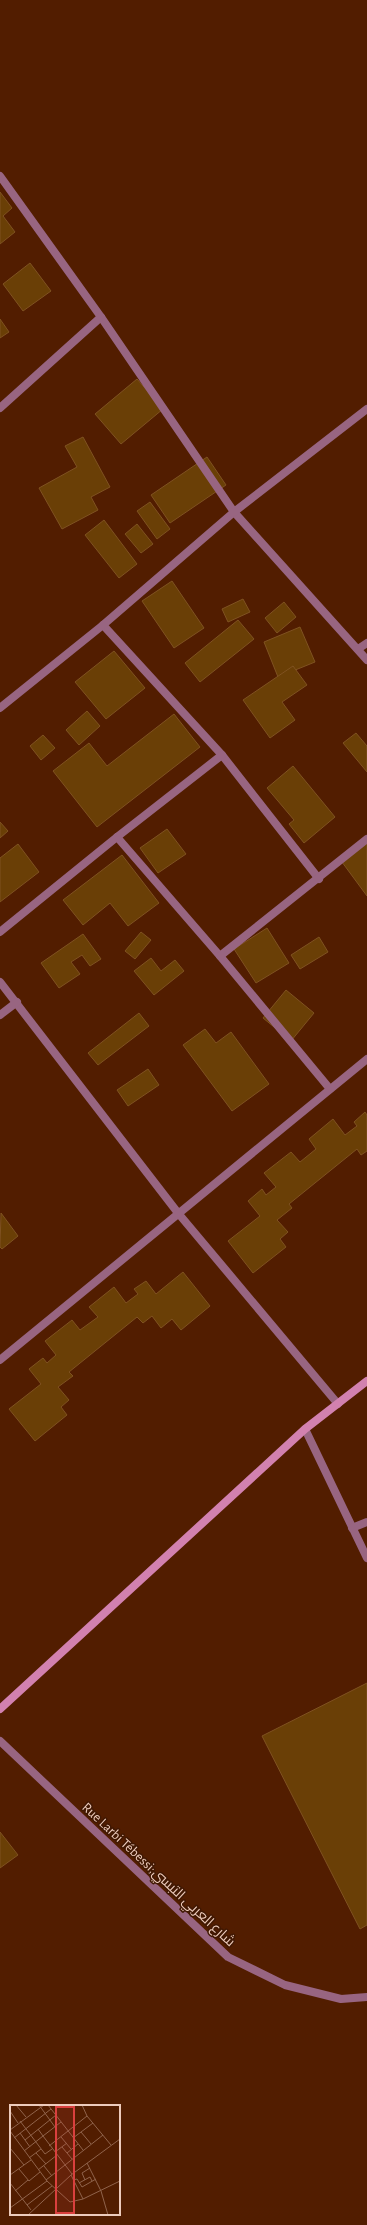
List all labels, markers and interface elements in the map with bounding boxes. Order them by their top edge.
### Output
street label: Rue Larbi Tébessi;شارع العربي التبسي [76,1800,237,1952]
inset map [10,2105,120,2215]

